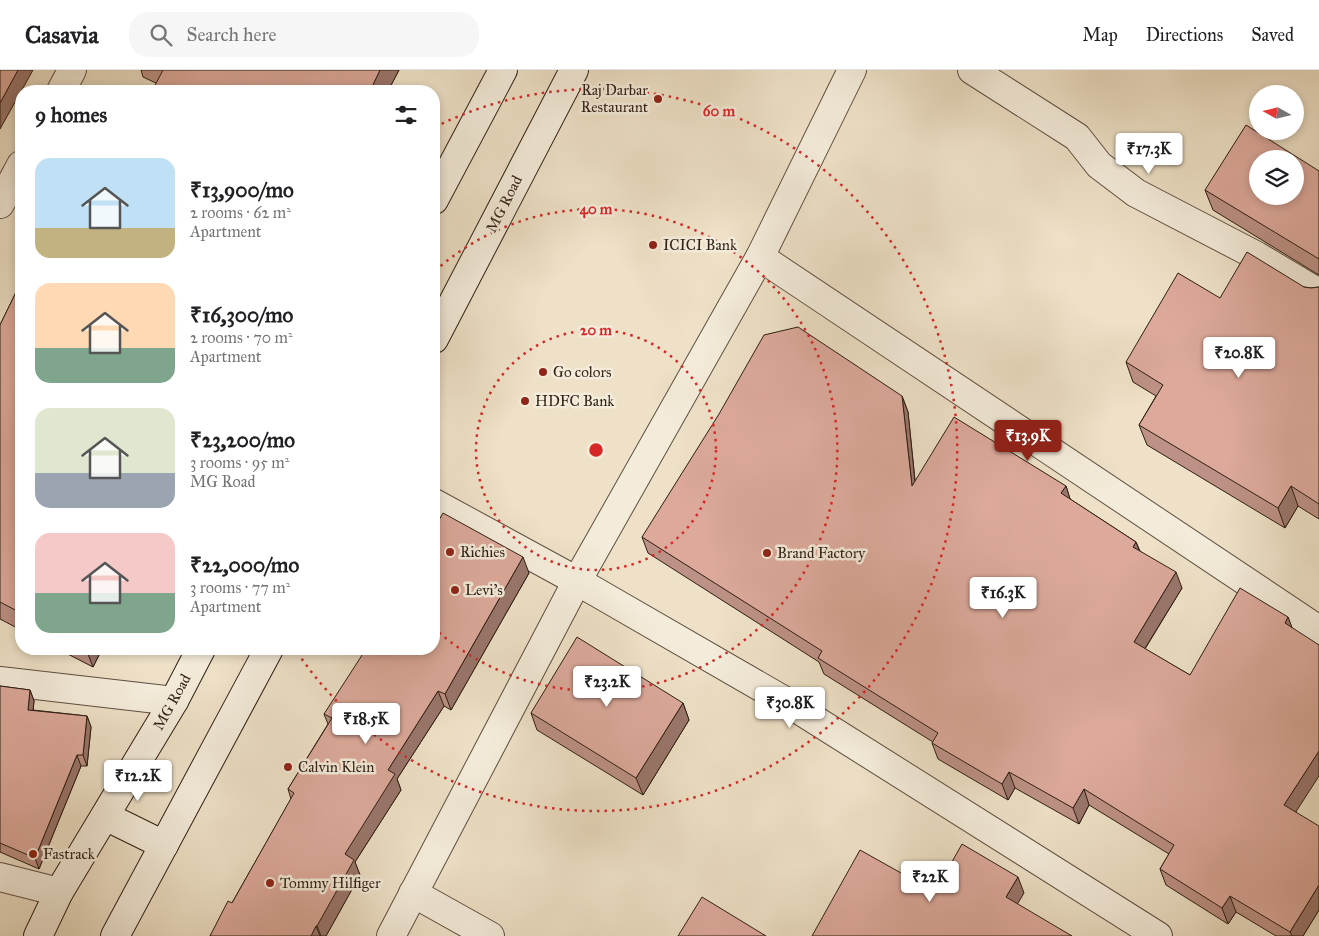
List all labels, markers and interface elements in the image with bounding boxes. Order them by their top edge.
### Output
search box [129,12,479,57]
text: Casavia [25,20,99,50]
icon: search [147,21,175,49]
text: Search here [187,23,276,46]
text: Map [1082,24,1118,46]
text: Directions [1146,24,1223,46]
text: Saved [1251,24,1294,46]
place label: Raj Darbar Restaurant [581,81,649,116]
north arrow [1249,85,1304,140]
map controls [1249,85,1304,205]
marker: Raj Darbar Restaurant [652,93,664,105]
icon: filters [392,101,420,129]
text: 9 homes [35,102,107,128]
text: 60 m [703,102,736,120]
pin: ₹17.3K [1108,132,1190,175]
text: ₹17.3K [1127,139,1171,158]
button: layers [1249,150,1304,205]
street label: MG Road [482,172,526,235]
text: ₹13,900/mo [190,177,294,203]
icon: home [75,178,135,238]
text: 40 m [580,200,613,219]
text: 2 rooms · 62 m² [190,203,291,222]
text: Apartment [190,222,262,241]
place label: ICICI Bank [663,236,737,254]
marker: ICICI Bank [647,239,659,251]
text: ₹16,300/mo [190,302,293,328]
icon: home [75,303,135,363]
text: 20 m [580,321,612,339]
text: 2 rooms · 70 m² [190,328,293,347]
pin: ₹20.8K [1198,336,1280,379]
text: ₹20.8K [1214,343,1264,362]
text: Apartment [190,347,262,366]
place label: Go colors [553,363,612,381]
marker: Go colors [537,366,549,378]
place label: HDFC Bank [535,392,614,410]
marker: HDFC Bank [519,395,531,407]
pin: ₹13.9K [987,420,1069,462]
text: ₹13.9K [1005,426,1051,445]
text: ₹23,200/mo [190,427,295,453]
icon: home [75,428,135,488]
centre of rings [587,441,605,459]
text: 3 rooms · 95 m² [190,453,289,472]
text: MG Road [190,472,256,491]
place label: Richies [460,543,505,561]
place label: Brand Factory [777,544,866,562]
marker: Richies [444,546,456,558]
marker: Brand Factory [761,547,773,559]
text: ₹22,000/mo [190,552,299,578]
icon: home [75,553,135,613]
pin: ₹16.3K [962,576,1044,619]
text: 3 rooms · 77 m² [190,578,290,597]
place label: Levi's [465,581,503,599]
text: ₹16.3K [981,583,1025,602]
marker: Levi's [449,584,461,596]
text: Apartment [190,597,262,616]
pin: ₹23.2K [566,666,648,708]
street label: MG Road [149,670,195,733]
text: ₹23.2K [584,672,630,691]
pin: ₹30.8K [749,686,831,729]
text: ₹30.8K [766,693,814,712]
pin: ₹18.5K [325,702,407,745]
text: ₹18.5K [343,709,389,728]
place label: Calvin Klein [298,758,374,776]
pin: ₹12.2K [97,760,179,802]
marker: Calvin Klein [282,761,294,773]
text: ₹12.2K [115,766,161,785]
place label: Fastrack [43,845,95,863]
marker: Fastrack [27,848,39,860]
pin: ₹22K [900,860,960,903]
text: ₹22K [912,867,948,886]
place label: Tommy Hilfiger [280,874,381,892]
marker: Tommy Hilfiger [264,877,276,889]

